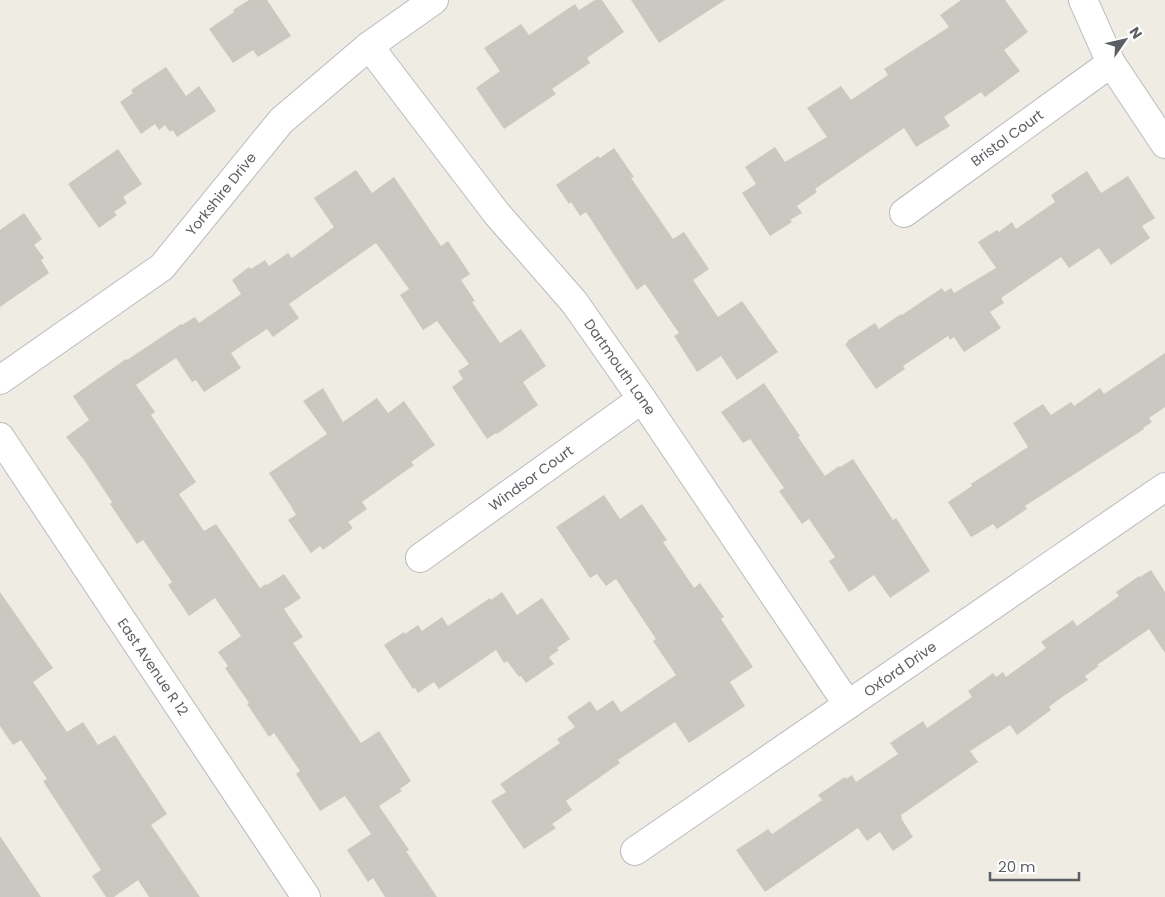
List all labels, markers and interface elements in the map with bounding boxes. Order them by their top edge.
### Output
north arrow [1100,15,1150,65]
text: N [1125,23,1147,43]
street label: Bristol Court [967,105,1047,171]
street label: Yorkshire Drive [181,148,261,240]
street label: Dartmouth Lane [579,315,661,419]
street label: Windsor Court [485,441,577,515]
street label: East Avenue R 12 [113,614,193,720]
street label: Oxford Drive [860,636,941,702]
scale bar [990,850,1079,882]
text: 20 m [998,856,1036,877]

